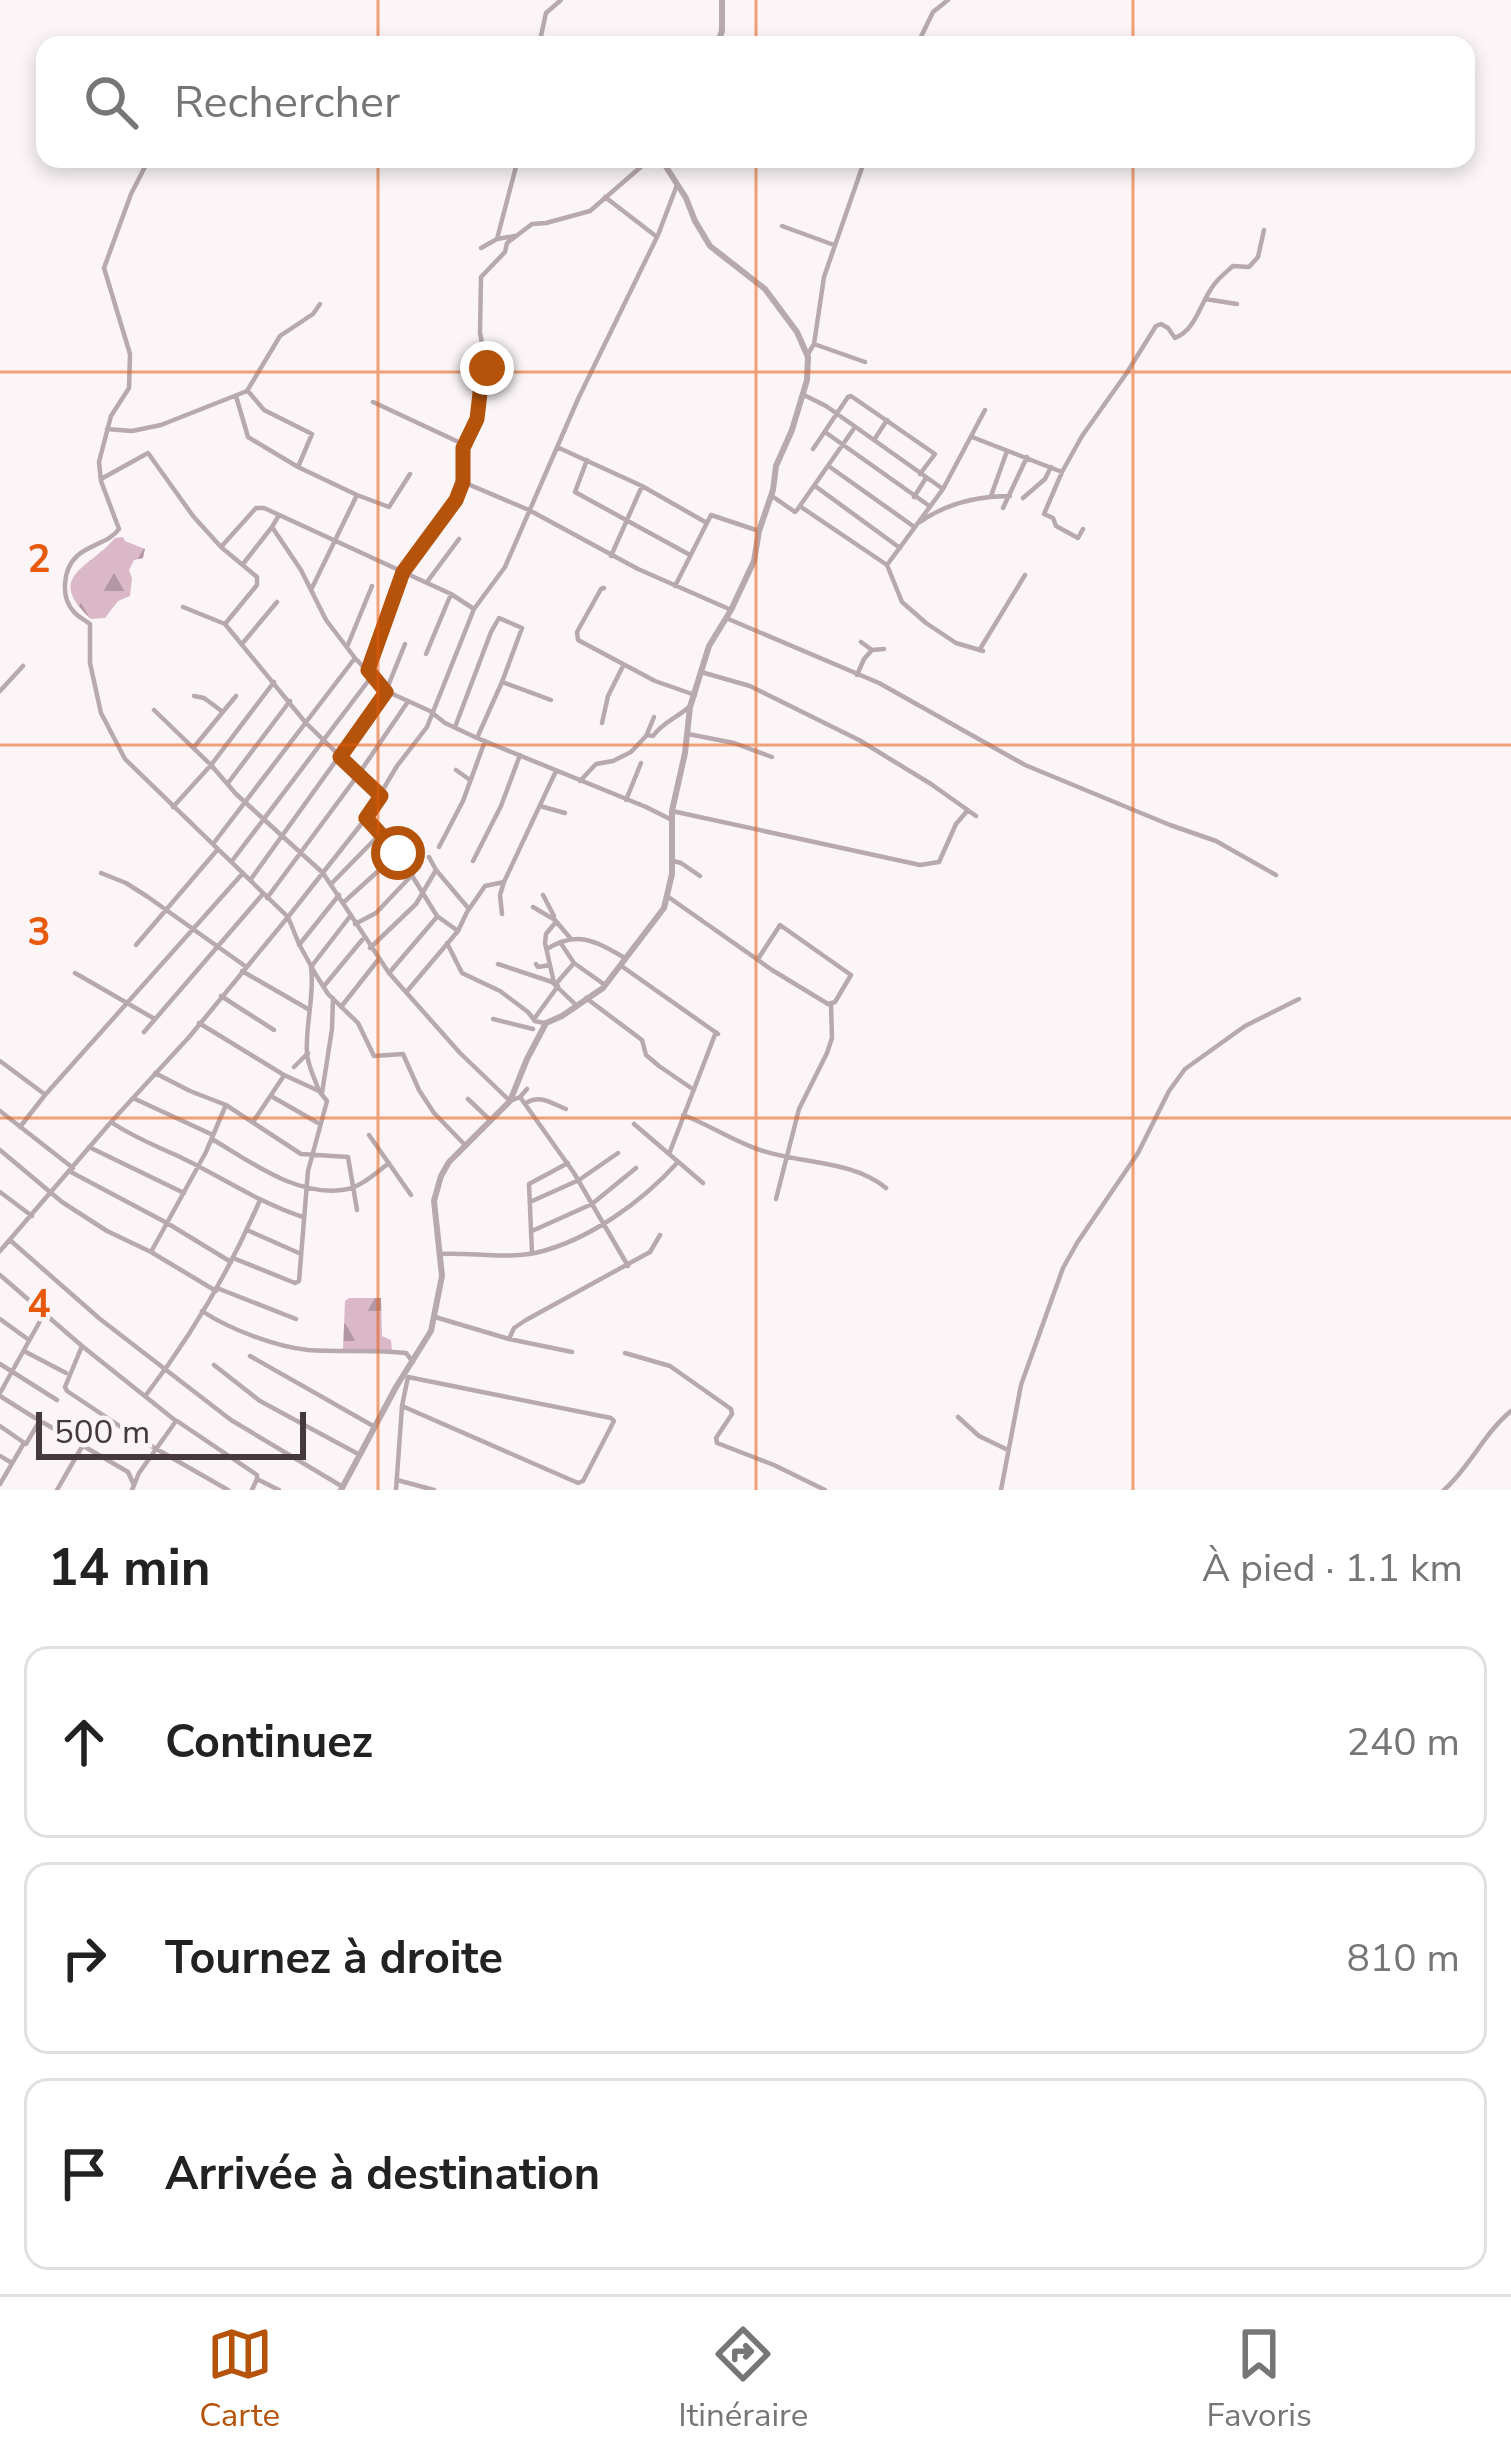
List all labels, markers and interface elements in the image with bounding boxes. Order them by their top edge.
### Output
search box [36,36,1475,168]
icon: search [78,69,144,135]
text: Rechercher [174,72,400,133]
route end [460,341,514,395]
text: 2 [27,533,51,586]
route start [371,826,425,880]
text: 3 [27,906,51,959]
text: 4 [27,1278,51,1331]
scale bar [36,1406,306,1459]
text: 500 m [54,1410,150,1455]
text: 14 min [48,1533,211,1603]
text: À pied · 1.1 km [1202,1542,1463,1595]
icon: ahead [51,1709,117,1775]
text: Continuez [165,1712,373,1773]
text: 240 m [1346,1716,1460,1769]
icon: right [51,1925,117,1991]
text: Tournez à droite [165,1928,503,1989]
text: 810 m [1346,1932,1460,1985]
icon: arrive [51,2141,117,2207]
text: Arrivée à destination [165,2144,600,2205]
tab: Carte [199,2321,280,2438]
tab: Itinéraire [678,2321,808,2438]
tab: Favoris [1207,2321,1312,2438]

